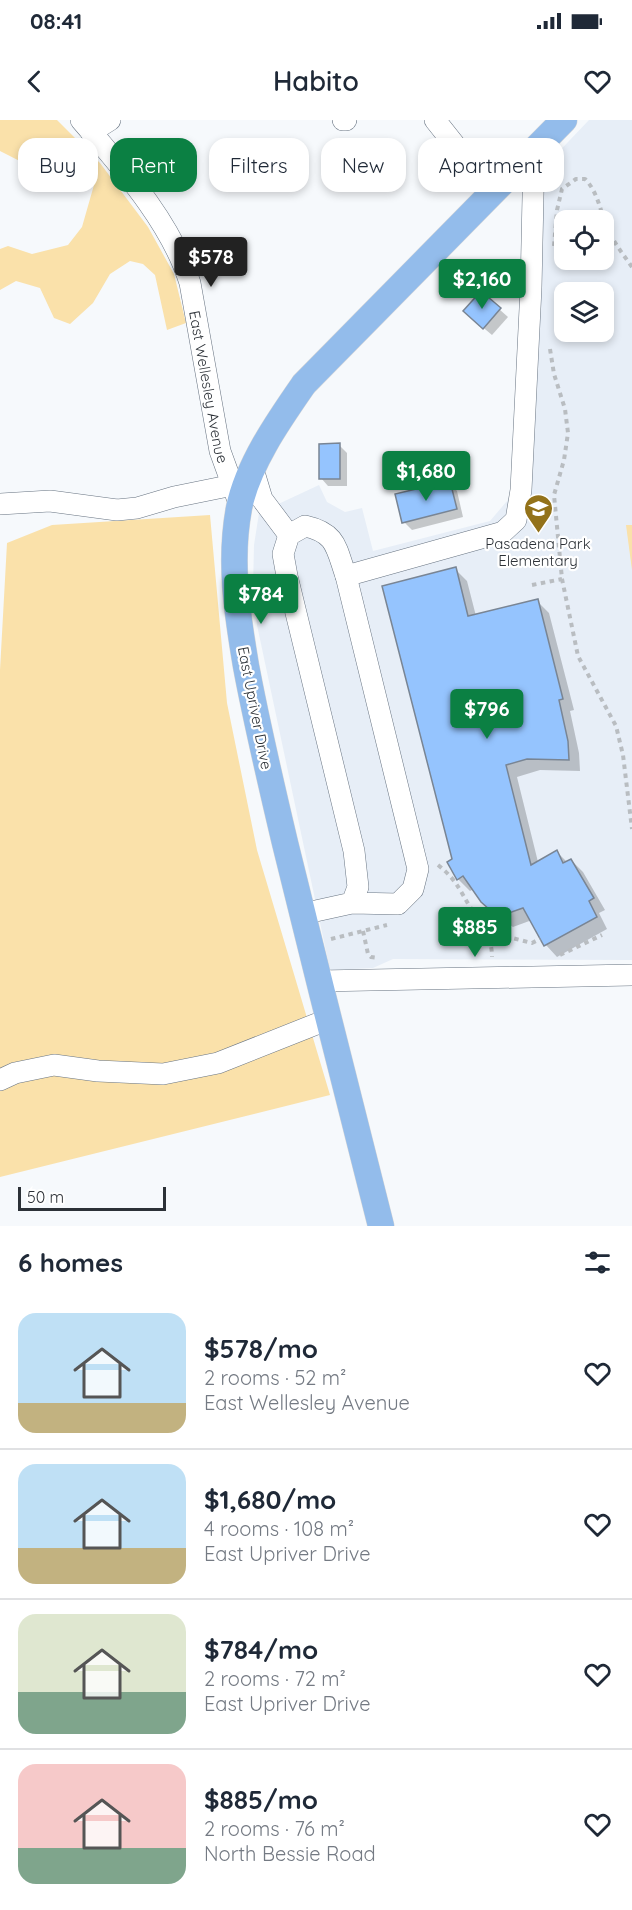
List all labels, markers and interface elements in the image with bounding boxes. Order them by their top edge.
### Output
text: 08:41 [30,7,82,35]
text: Habito [273,64,359,98]
icon: back [18,65,51,98]
icon: heart [581,65,614,98]
chip: Buy [18,138,98,192]
chip: Rent [110,138,197,192]
chip: Filters [209,138,309,192]
chip: New [321,138,406,192]
chip: Apartment [418,138,564,192]
map controls [554,210,614,342]
button: locate [554,210,614,270]
pin: $578 [175,237,247,288]
text: $578 [188,244,234,269]
pin: $2,160 [433,259,531,310]
text: $2,160 [453,266,511,291]
button: layers [554,282,614,342]
street label: East Wellesley Avenue [186,309,233,466]
pin: $1,680 [377,451,475,502]
text: $1,680 [396,458,456,483]
school or university icon: Pasadena Park Elementary [522,492,554,534]
place label: Pasadena Park Elementary [485,534,591,570]
pin: $784 [225,574,297,625]
text: $784 [238,581,284,606]
street label: East Upriver Drive [234,645,276,771]
pin: $796 [451,689,523,740]
text: $796 [464,696,510,721]
pin: $885 [439,907,511,958]
text: $885 [452,914,498,939]
scale bar [18,1184,166,1212]
text: 50 m [27,1187,64,1207]
text: 6 homes [18,1246,123,1279]
icon: filters [581,1246,614,1279]
text: $578/mo [204,1332,318,1365]
icon: home [66,1337,138,1409]
icon: heart [581,1357,614,1390]
text: 2 rooms · 52 m² [204,1365,346,1390]
text: East Wellesley Avenue [204,1390,410,1415]
text: $1,680/mo [204,1483,336,1516]
icon: home [66,1488,138,1560]
icon: heart [581,1508,614,1541]
text: 4 rooms · 108 m² [204,1516,354,1541]
text: East Upriver Drive [204,1541,371,1566]
text: $784/mo [204,1633,318,1666]
icon: home [66,1638,138,1710]
icon: heart [581,1658,614,1691]
text: 2 rooms · 72 m² [204,1666,346,1691]
text: East Upriver Drive [204,1691,371,1716]
text: $885/mo [204,1783,318,1816]
icon: home [66,1788,138,1860]
icon: heart [581,1808,614,1841]
text: 2 rooms · 76 m² [204,1816,345,1841]
text: North Bessie Road [204,1841,376,1866]

